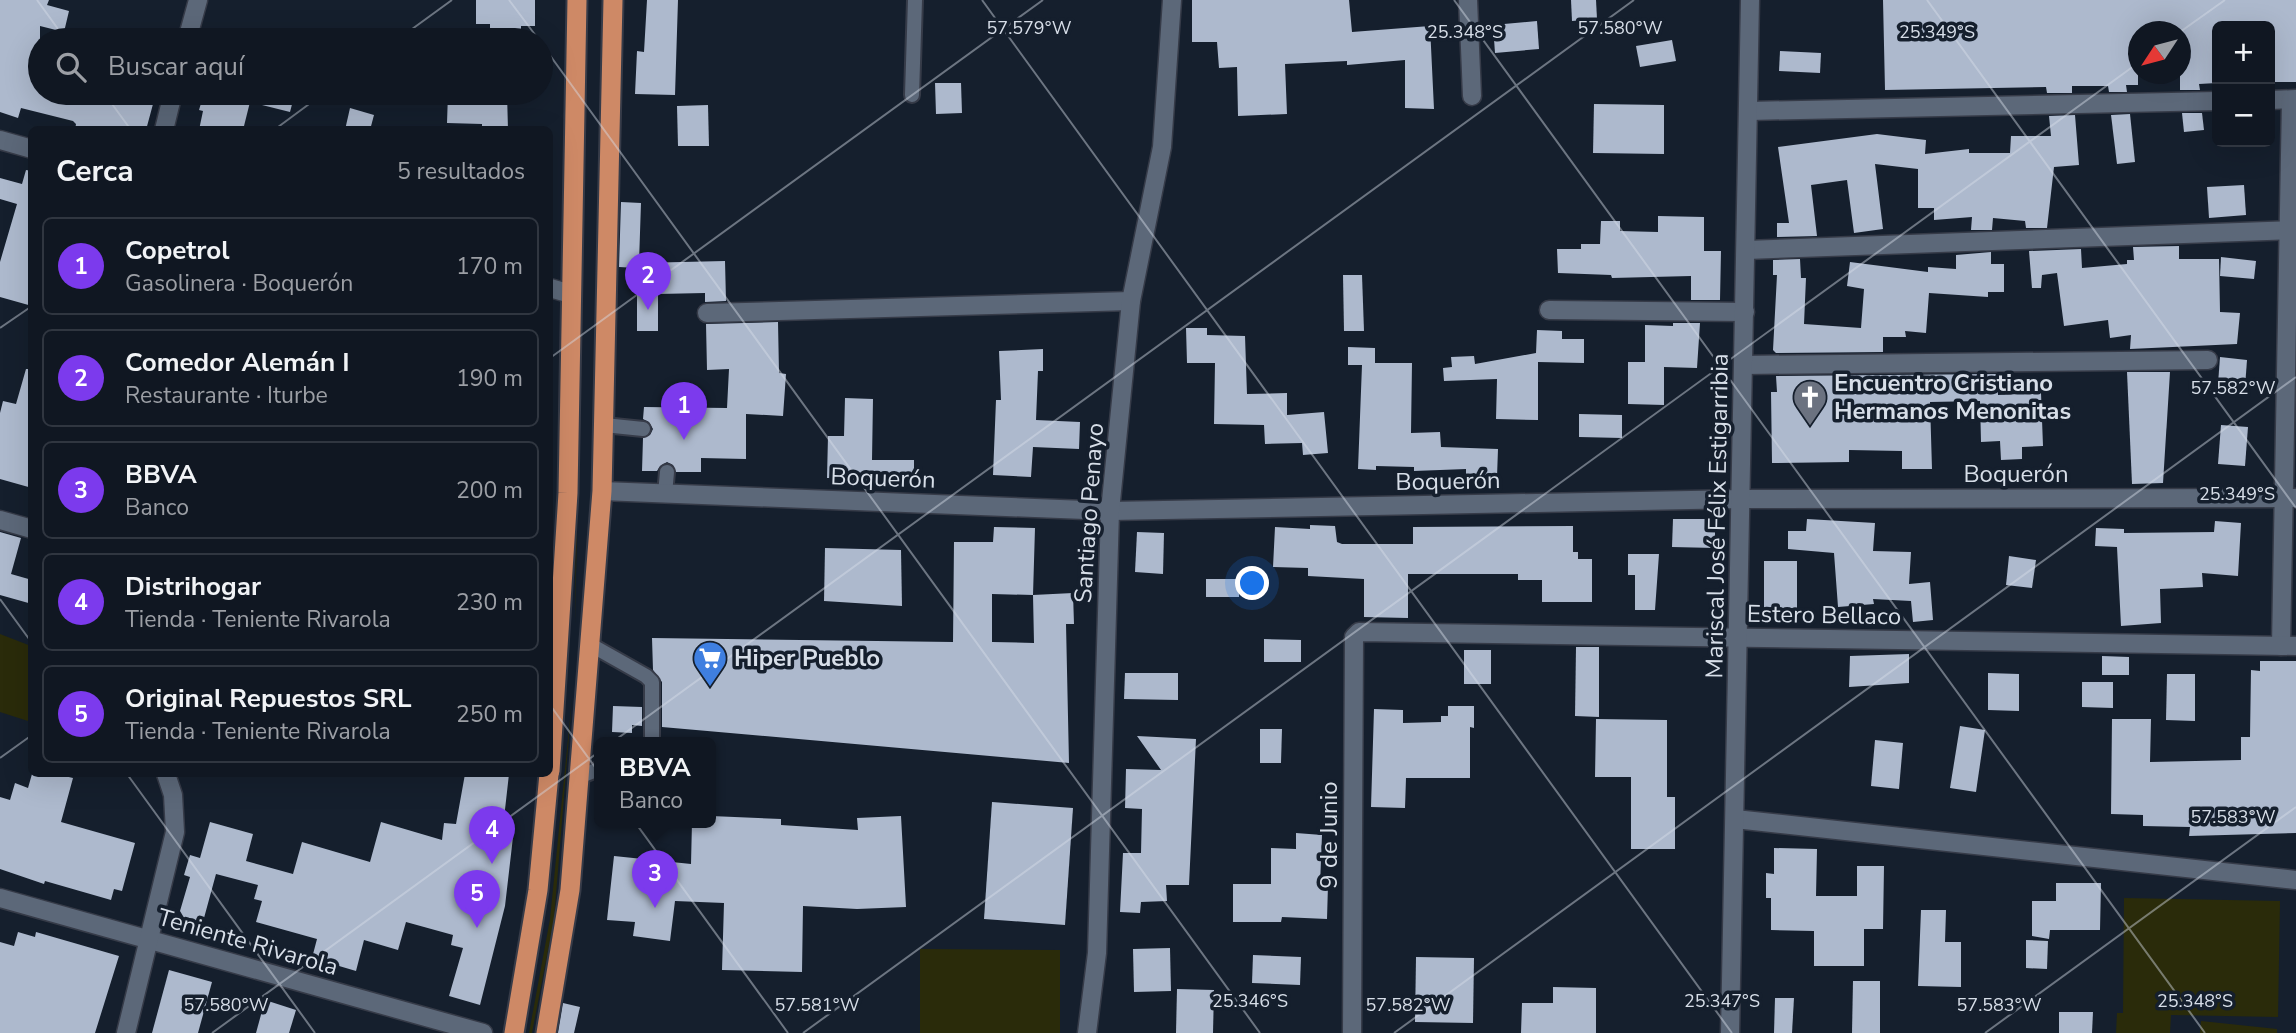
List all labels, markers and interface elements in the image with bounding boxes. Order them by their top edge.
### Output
text: 57.579°W [987,16,1072,40]
text: 57.580°W [1578,16,1663,40]
text: 25.348°S [1427,20,1503,44]
text: 25.349°S [1899,20,1975,44]
north arrow [2128,21,2191,84]
map controls [2212,21,2275,147]
button: + [2212,21,2275,84]
search box [28,28,553,105]
icon: search [52,48,90,86]
text: Buscar aquí [108,49,244,84]
button: − [2212,84,2275,147]
text: Cerca [56,151,134,192]
text: 5 resultados [397,156,525,187]
text: Copetrol [125,233,230,268]
text: 1 [74,251,88,282]
text: 170 m [456,251,523,282]
pin: 2 [625,252,671,310]
text: Gasolinera · Boquerón [125,268,353,299]
text: Comedor Alemán I [125,345,350,380]
street label: Mariscal José Félix Estigarribia [1698,353,1736,679]
text: 2 [74,363,88,394]
text: 190 m [456,363,523,394]
place label: Encuentro Cristiano Hermanos Menonitas [1834,367,2071,427]
text: 57.582°W [2191,376,2276,400]
church icon: Encuentro Cristiano Hermanos Menonitas [1791,378,1829,427]
text: Restaurante · Iturbe [125,380,328,411]
pin: 1 [661,382,707,440]
street label: Santiago Penayo [1067,422,1111,604]
text: BBVA [125,457,197,492]
street label: Boquerón [1963,458,2069,490]
street label: Boquerón [830,460,936,496]
street label: Boquerón [1395,464,1501,498]
text: 3 [74,475,88,506]
text: 200 m [456,475,523,506]
text: 25.349°S [2199,482,2275,506]
text: Banco [125,492,189,523]
your location [1235,566,1269,600]
text: Distrihogar [125,569,261,604]
text: 4 [74,587,88,618]
text: 230 m [456,587,523,618]
street label: Estero Bellaco [1747,598,1901,632]
text: Tienda · Teniente Rivarola [125,604,391,635]
supermarket icon: Hiper Pueblo [691,639,729,688]
place label: Hiper Pueblo [734,642,880,674]
text: Original Repuestos SRL [125,681,412,716]
text: 5 [74,699,88,730]
text: 250 m [456,699,523,730]
text: Tienda · Teniente Rivarola [125,716,391,747]
popup [594,737,716,828]
text: BBVA [619,750,691,785]
street label: 9 de Junio [1313,781,1345,889]
text: Banco [619,785,683,816]
text: 57.583°W [2191,805,2276,829]
pin: 4 [469,806,515,864]
pin: 3 [632,850,678,908]
pin: 5 [454,870,500,928]
street label: Teniente Rivarola [154,901,342,983]
text: 25.346°S [1212,989,1288,1013]
text: 25.347°S [1684,989,1760,1013]
text: 25.348°S [2157,989,2233,1013]
text: 57.580°W [184,993,269,1017]
text: 57.581°W [775,993,860,1017]
text: 57.582°W [1366,993,1451,1017]
text: 57.583°W [1957,993,2042,1017]

